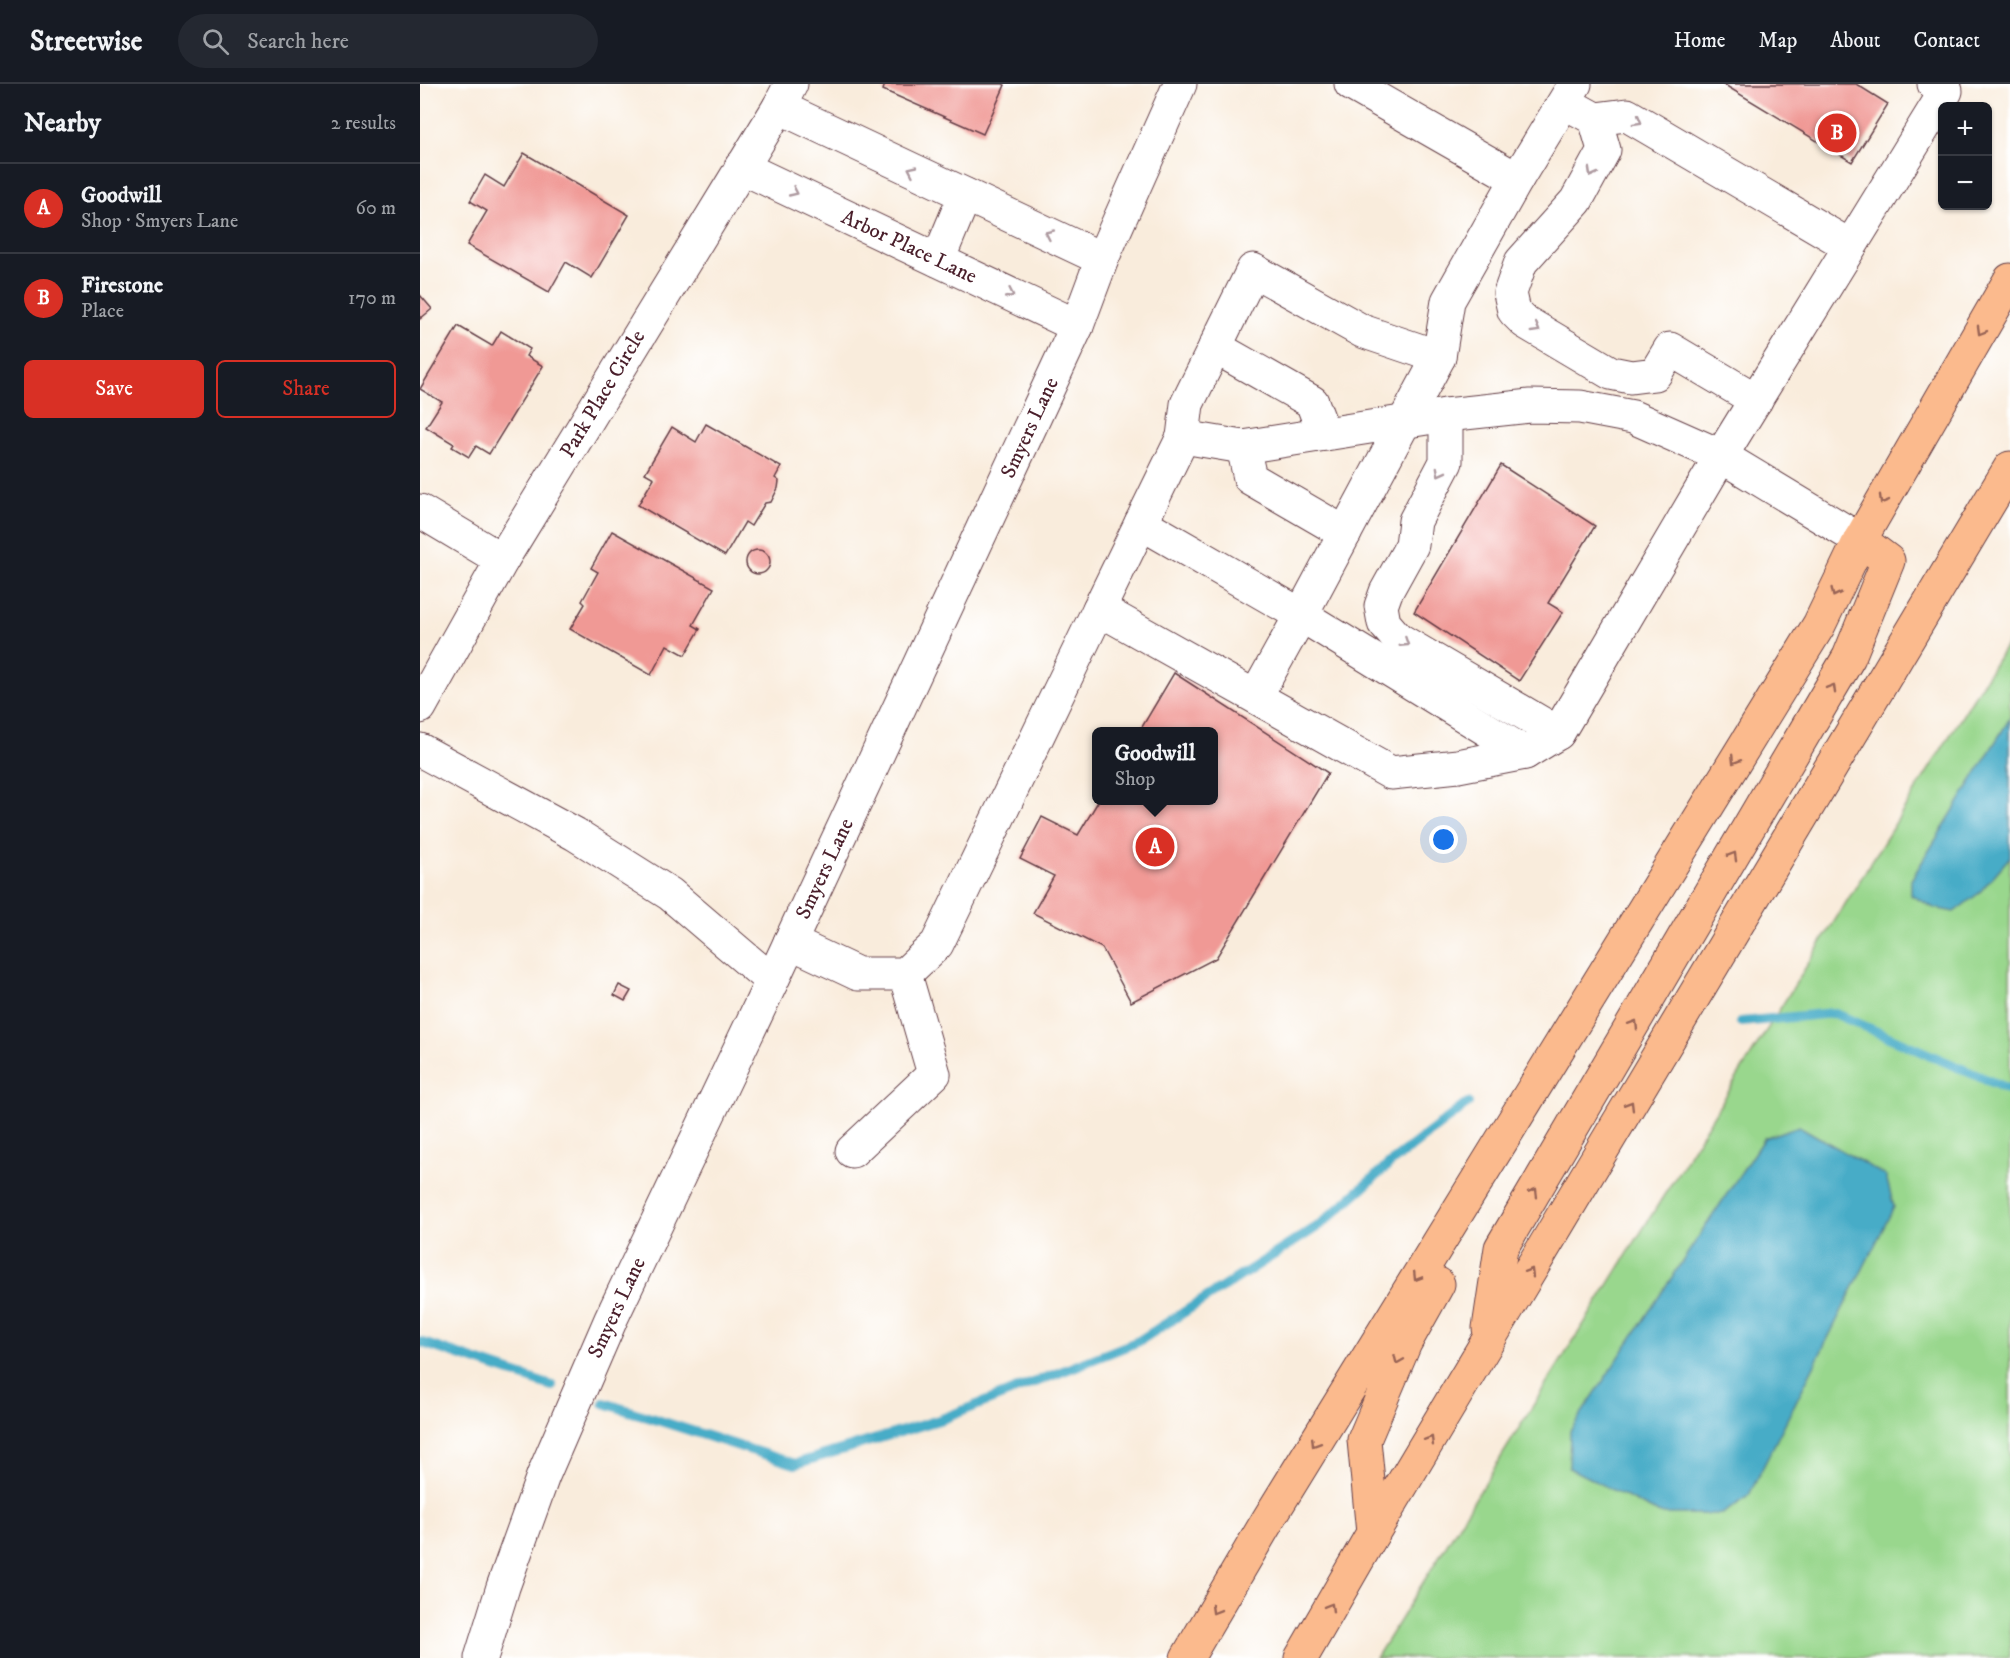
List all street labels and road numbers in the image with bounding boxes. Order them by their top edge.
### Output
street label: Arbor Place Lane [837,204,981,290]
street label: Park Place Circle [555,325,651,463]
street label: Smyers Lane [995,373,1065,483]
street label: Smyers Lane [790,814,860,924]
street label: Smyers Lane [582,1253,652,1363]

